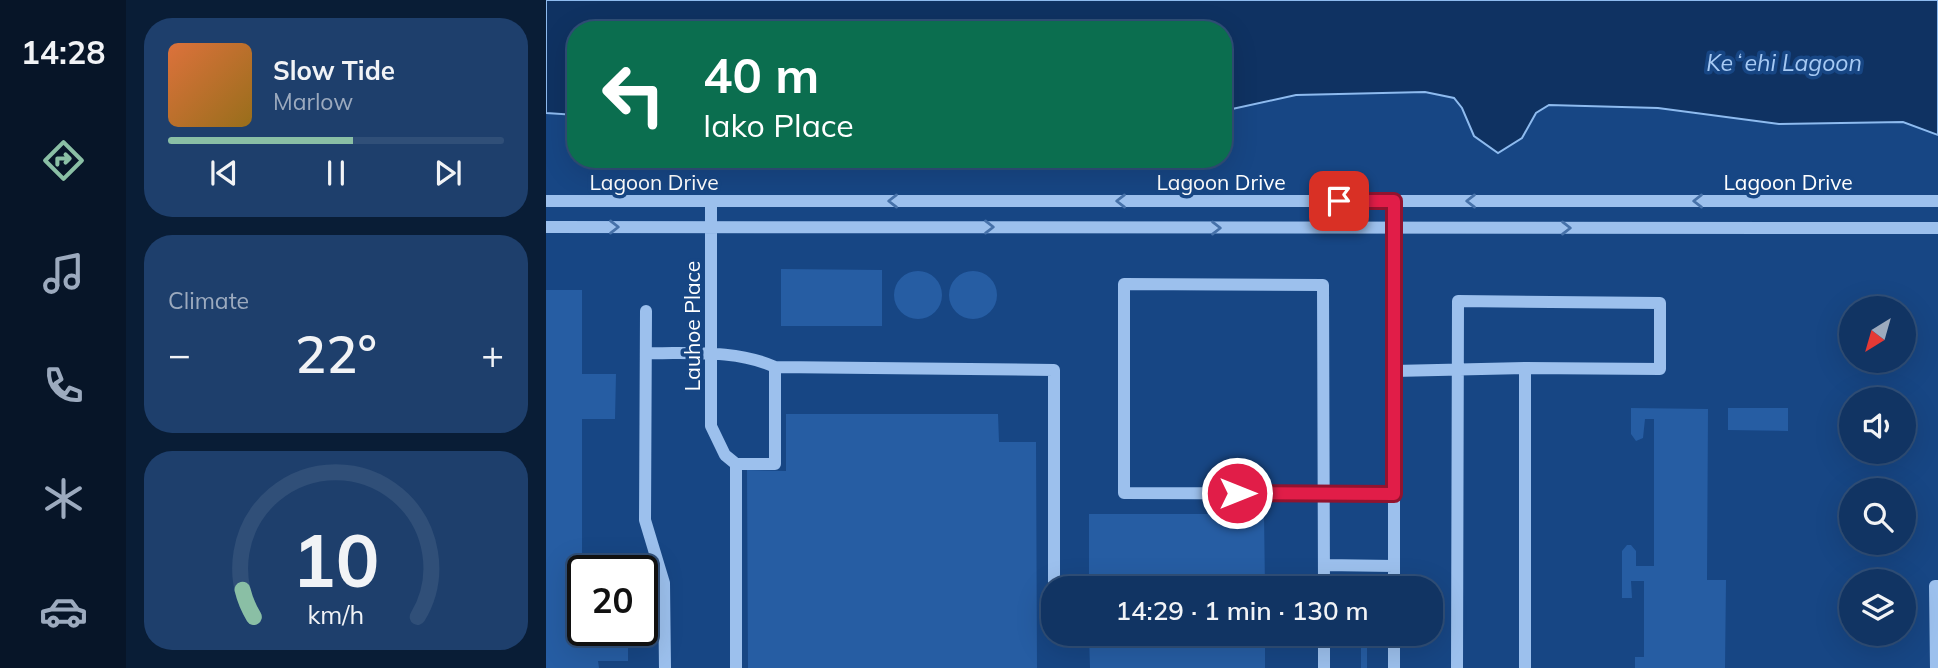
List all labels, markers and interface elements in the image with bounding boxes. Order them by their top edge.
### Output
text: 14:28 [21,32,105,72]
text: 40 m [703,44,819,105]
water label: Keʻehi Lagoon [1706,48,1862,77]
icon: left [588,49,679,140]
text: Slow Tide [273,54,395,87]
text: Marlow [273,87,353,116]
text: Iako Place [703,105,854,145]
icon: directions [39,136,88,185]
icon: previous [205,154,243,192]
icon: pause [317,154,355,192]
icon: next [429,154,467,192]
street label: Lagoon Drive [589,169,719,195]
street label: Lagoon Drive [1156,169,1286,195]
street label: Lagoon Drive [1723,169,1853,195]
pin [1309,171,1369,231]
icon: arrive [1320,182,1358,220]
one-way arrow [888,193,898,209]
one-way arrow [1115,193,1126,209]
one-way arrow [1465,193,1476,209]
one-way arrow [1693,193,1703,209]
one-way arrow [609,219,620,235]
one-way arrow [984,219,994,235]
one-way arrow [1211,220,1222,236]
one-way arrow [1561,220,1572,236]
icon: music [39,249,88,298]
street label: Lauhoe Place [679,261,705,391]
text: Climate [168,286,249,315]
north arrow [1839,296,1916,373]
map controls [1839,296,1916,646]
text: 22° [295,321,377,386]
text: − [168,330,191,378]
text: + [481,330,504,378]
icon: phone [39,361,88,410]
button: sound [1839,387,1916,464]
position arrow [1200,456,1274,530]
icon: climate [39,474,88,523]
button: search [1839,478,1916,555]
text: 10 [292,514,380,605]
speed limit sign: 20 [567,555,658,646]
button: layers [1839,569,1916,646]
icon: car [39,587,88,636]
text: 14:29 · 1 min · 130 m [1115,594,1369,627]
text: km/h [308,598,364,629]

